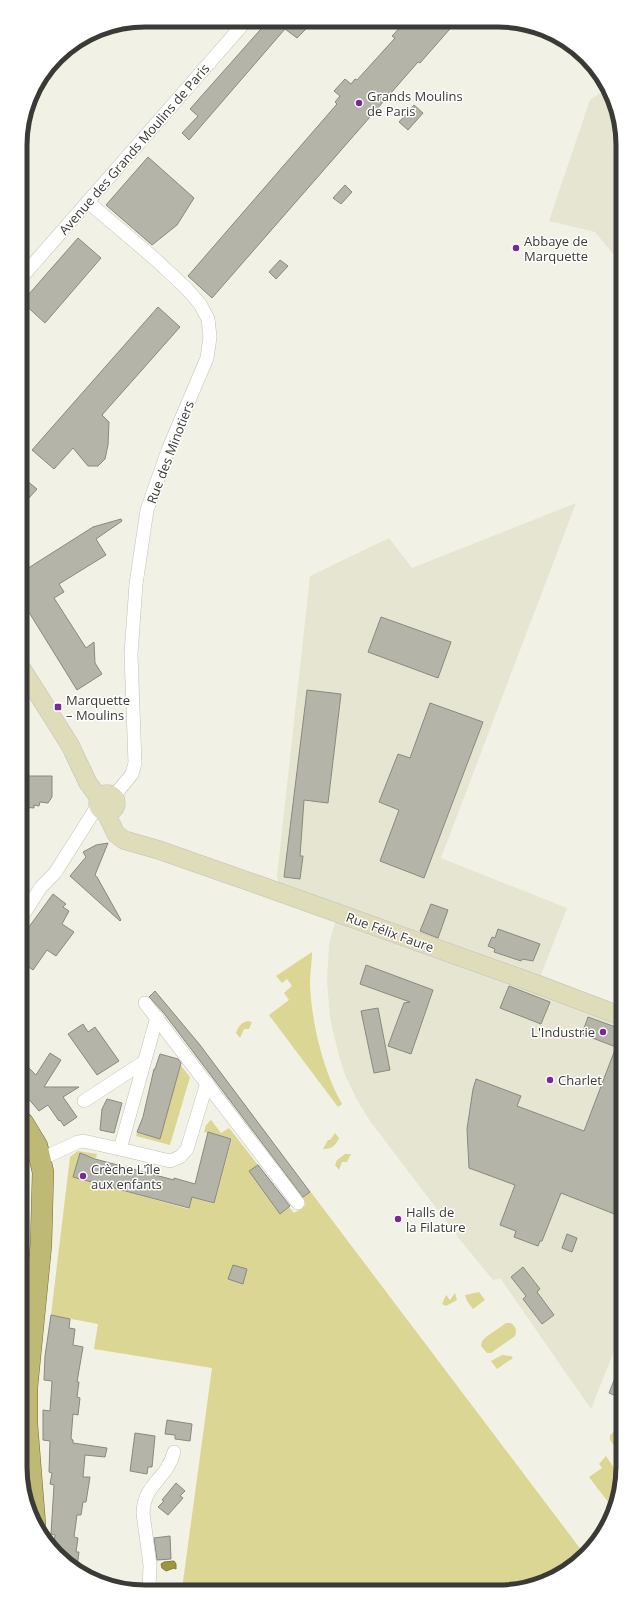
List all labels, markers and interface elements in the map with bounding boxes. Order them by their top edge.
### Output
street label: Avenue des Grands Moulins de Paris [55,60,213,238]
place label: Grands Moulins de Paris [367,87,463,120]
marker: Grands Moulins de Paris [354,98,364,108]
place label: Abbaye de Marquette [524,232,588,265]
marker: Abbaye de Marquette [511,243,521,253]
street label: Rue des Minotiers [142,398,198,506]
place label: Marquette – Moulins [66,691,130,724]
marker: Marquette – Moulins [53,702,63,712]
street label: Rue Félix Faure [344,908,436,956]
place label: L'Industrie [531,1023,595,1041]
marker: L'Industrie [598,1027,608,1037]
place label: Charlet [558,1071,602,1089]
marker: Charlet [545,1075,555,1085]
place label: Crèche L'île aux enfants [91,1160,162,1193]
marker: Crèche L'île aux enfants [78,1171,88,1181]
place label: Halls de la Filature [406,1203,466,1236]
marker: Halls de la Filature [393,1214,403,1224]

